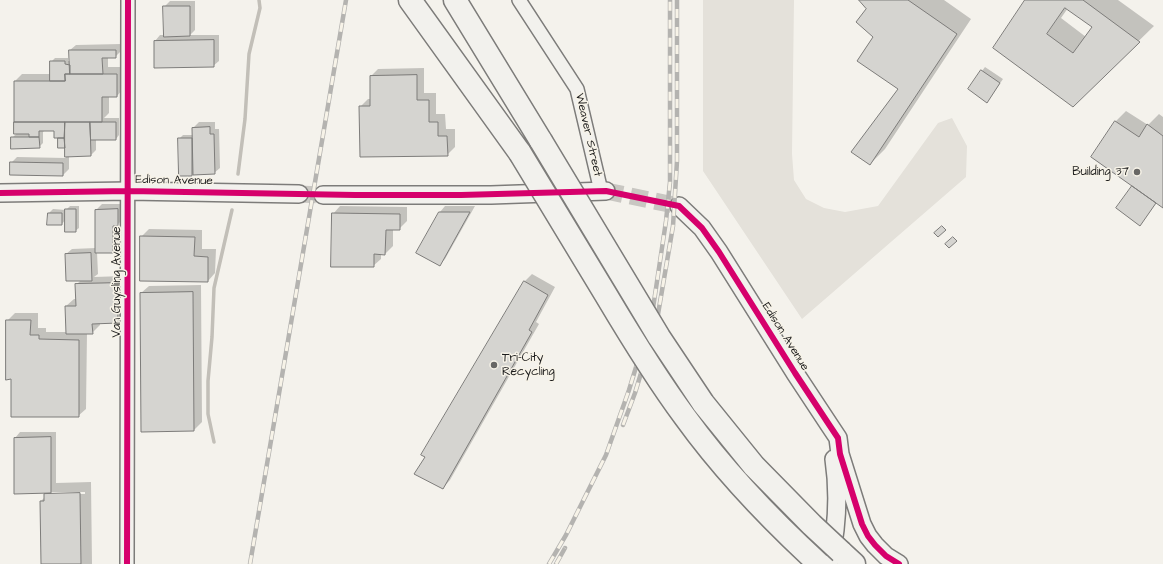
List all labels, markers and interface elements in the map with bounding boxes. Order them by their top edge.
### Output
street label: Weaver Street [571,92,605,178]
place label: Building 37 [1072,165,1129,179]
marker: Building 37 [1132,167,1142,177]
street label: Edison Avenue [135,173,213,189]
street label: Van Guysling Avenue [110,226,124,338]
street label: Edison Avenue [758,300,812,374]
place label: Tri-City Recycling [502,351,555,379]
marker: Tri-City Recycling [489,360,499,370]

